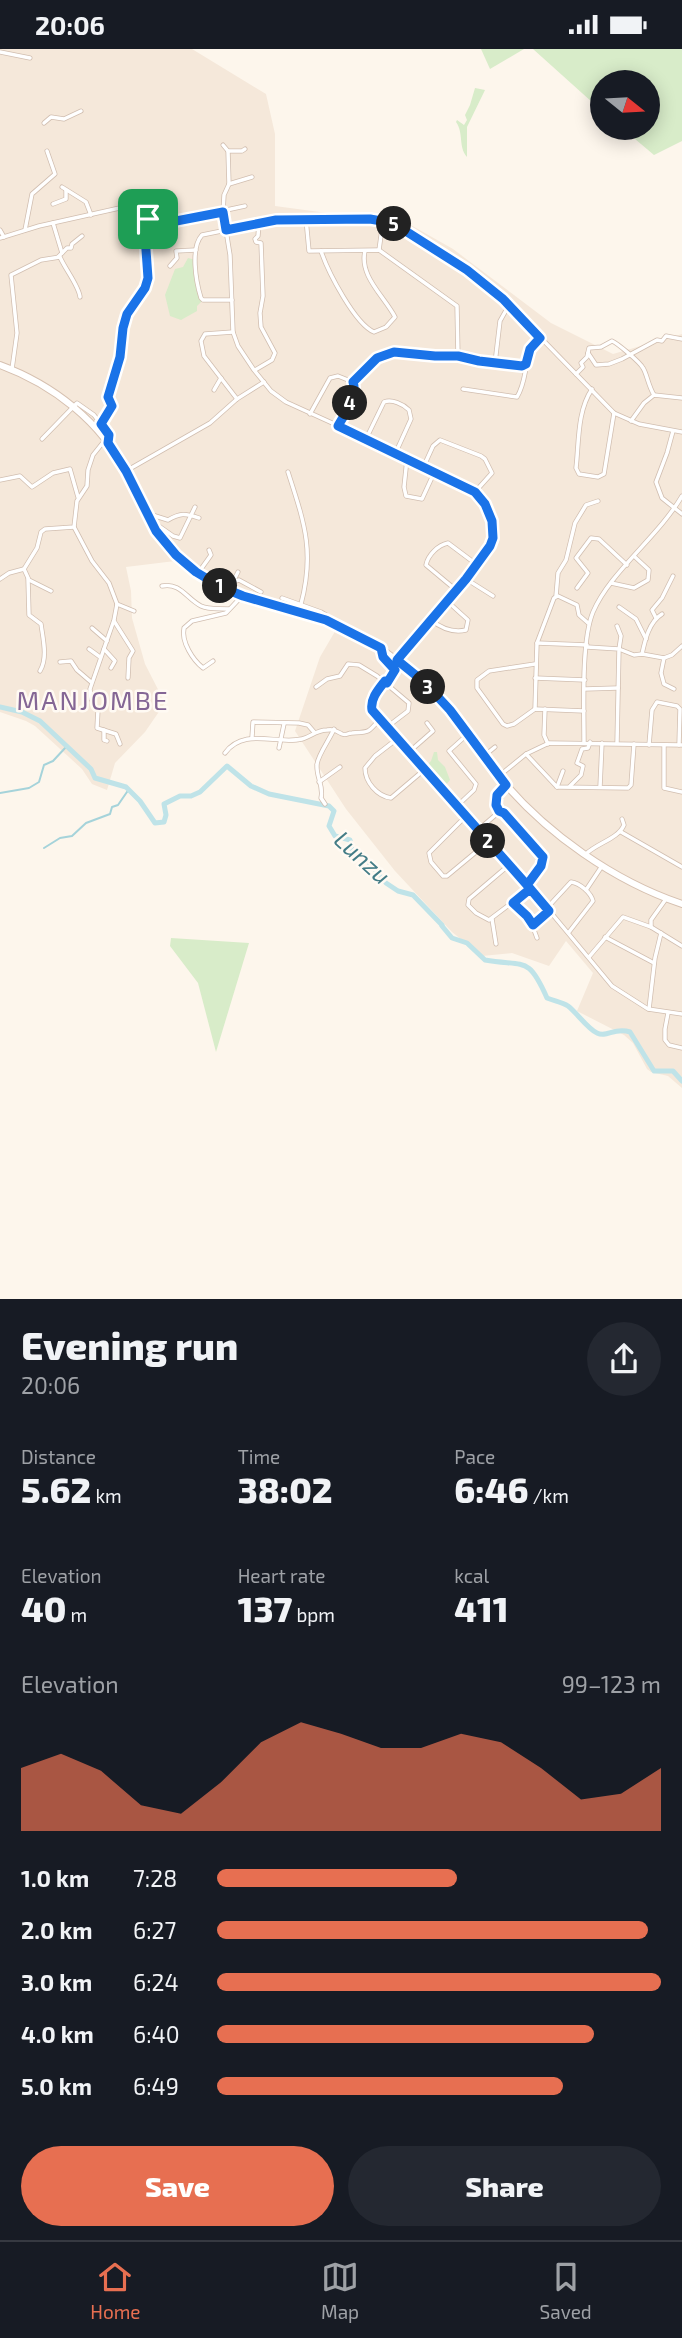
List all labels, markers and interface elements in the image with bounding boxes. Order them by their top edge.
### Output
text: 20:06 [35,9,105,40]
north arrow [590,70,660,140]
map controls [590,70,660,140]
pin [118,189,178,249]
icon: arrive [129,200,167,238]
pin: 5 [376,207,412,241]
text: 5 [388,212,399,235]
pin: 4 [332,385,368,421]
text: 4 [343,391,356,414]
pin: 1 [202,569,238,603]
text: 1 [215,574,224,597]
pin: 3 [410,669,446,705]
text: 3 [422,675,433,698]
district label: MANJOMBE [17,684,170,715]
pin: 2 [470,823,505,859]
water label: Lunzu [329,824,397,890]
text: 2 [482,829,493,852]
text: Evening run [21,1322,238,1368]
button: share [587,1322,661,1396]
text: 20:06 [21,1371,80,1399]
text: Distance [21,1445,96,1468]
text: Time [238,1445,280,1468]
text: Pace [454,1445,495,1468]
text: 5.62 [21,1468,91,1510]
text: 38:02 [238,1468,333,1510]
text: 6:46 [454,1468,528,1510]
text: km [91,1484,122,1507]
text: /km [528,1484,569,1507]
text: Elevation [21,1564,102,1587]
text: Heart rate [238,1564,326,1587]
text: kcal [454,1564,489,1587]
text: 40 [21,1587,66,1629]
text: 137 [238,1587,292,1629]
text: 411 [454,1587,509,1629]
text: m [66,1603,87,1626]
text: bpm [292,1603,335,1626]
text: Elevation [21,1670,119,1698]
text: 99–123 m [562,1670,661,1698]
text: 1.0 km [21,1864,89,1892]
text: 7:28 [133,1864,177,1892]
text: 2.0 km [21,1916,93,1944]
text: 6:27 [133,1916,176,1944]
text: 3.0 km [21,1968,92,1996]
text: 6:24 [133,1968,179,1996]
text: 4.0 km [21,2020,94,2048]
text: 6:40 [133,2020,180,2048]
text: 5.0 km [21,2072,92,2100]
text: 6:49 [133,2072,179,2100]
button: Save [21,2146,334,2226]
button: Share [348,2146,661,2226]
tab: Home [90,2258,141,2323]
tab: Map [321,2258,359,2323]
tab: Saved [540,2258,592,2323]

